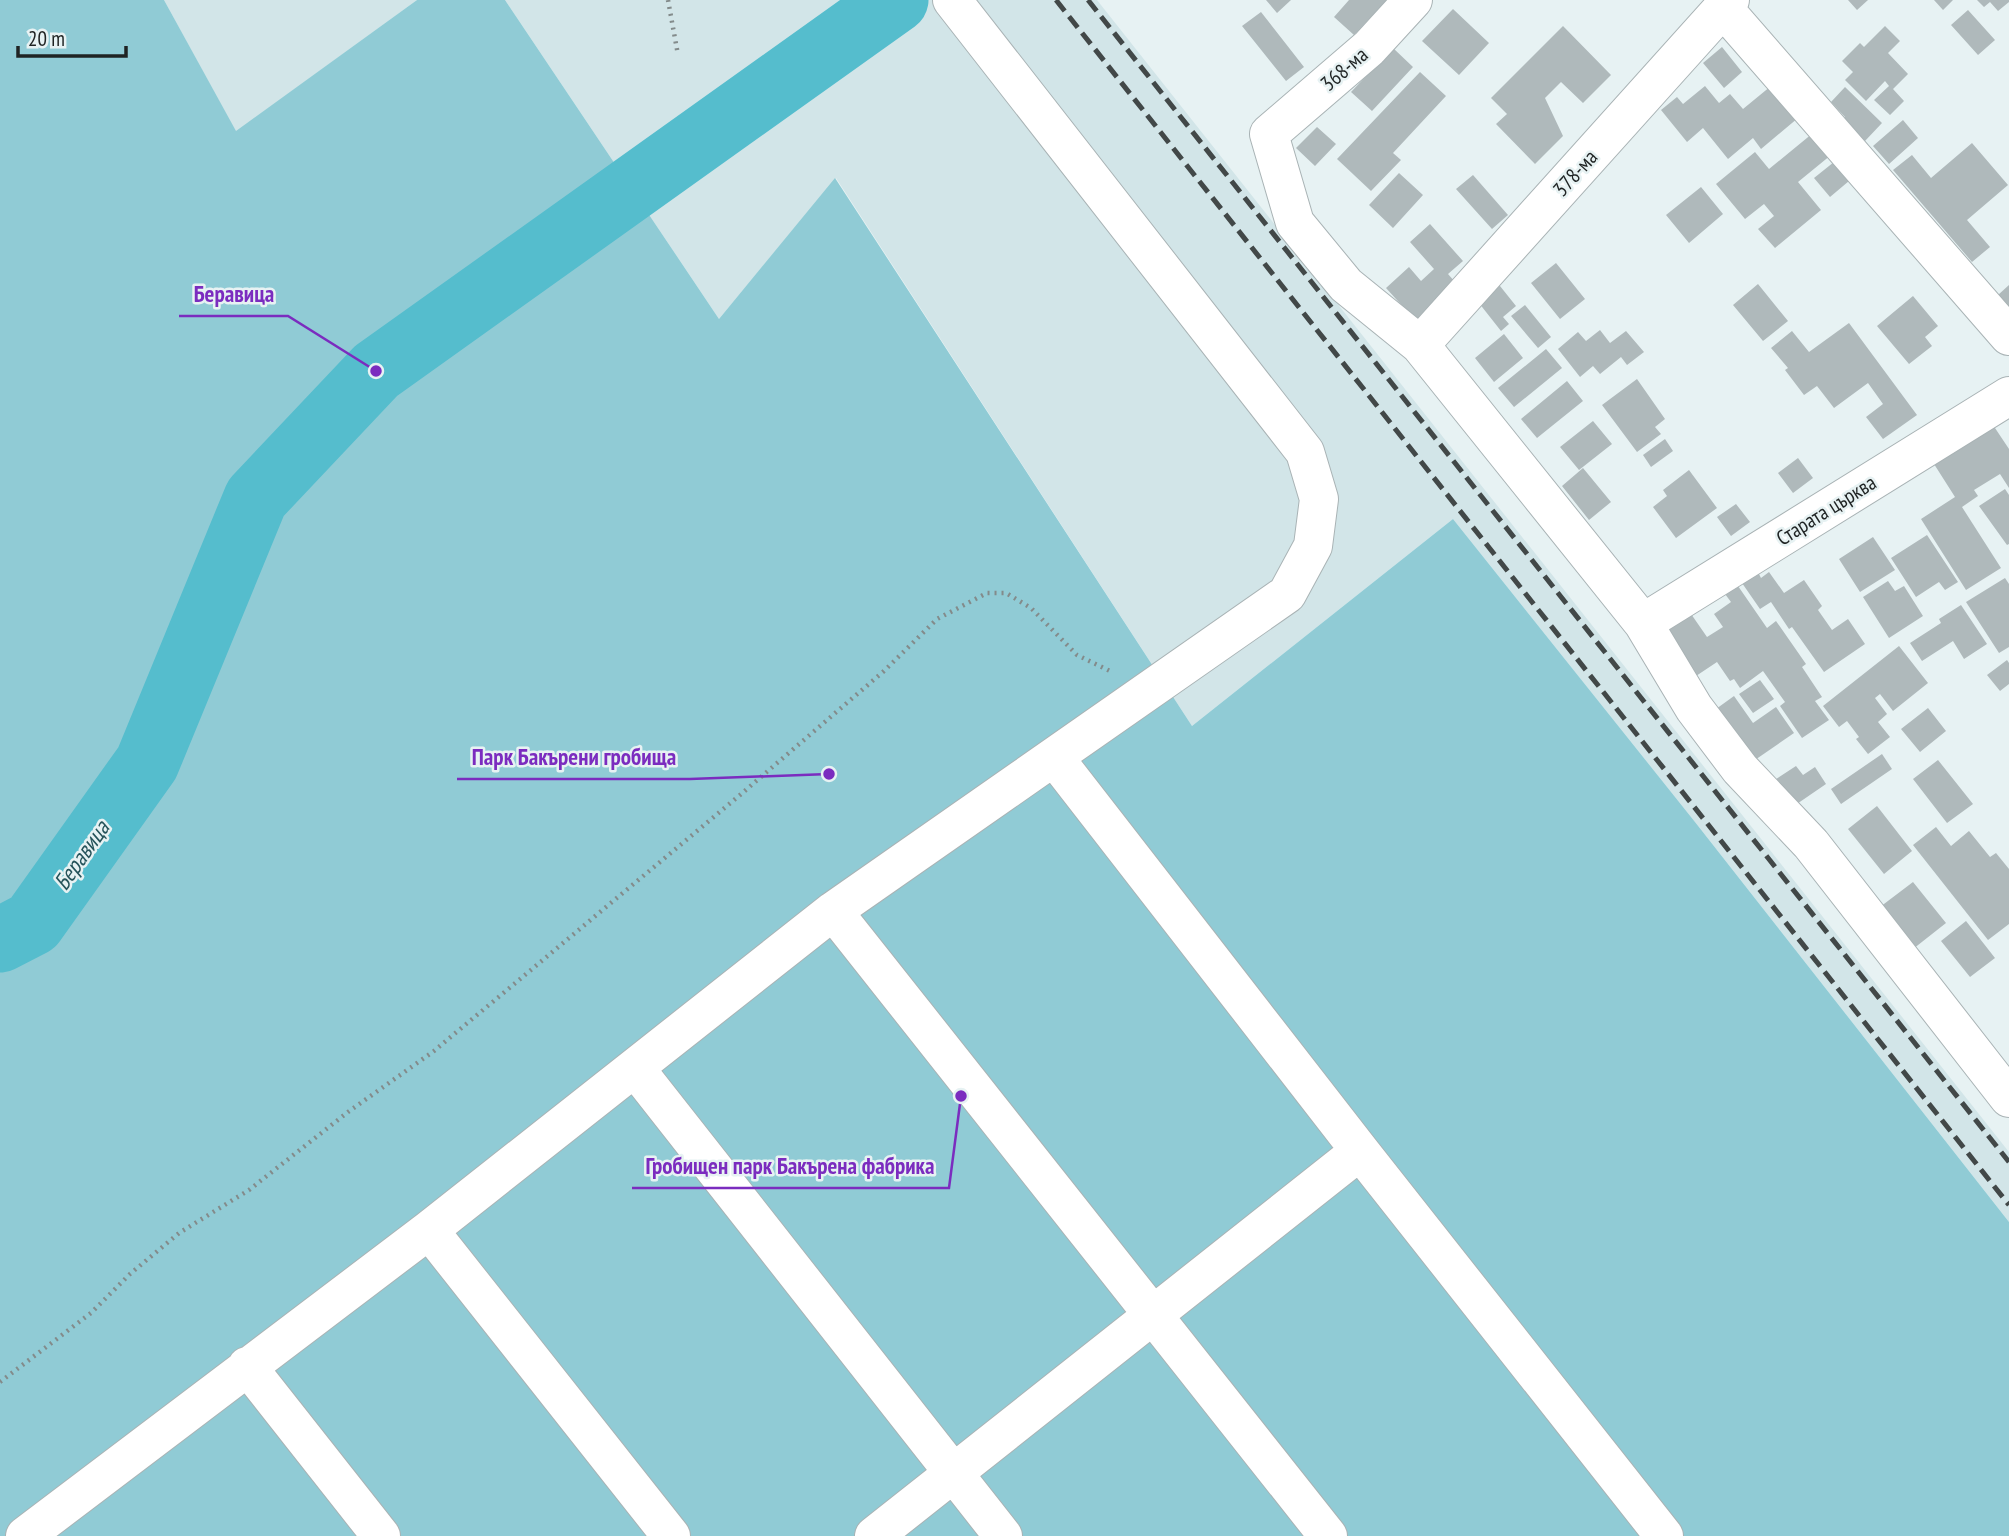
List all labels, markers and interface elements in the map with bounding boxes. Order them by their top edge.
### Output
scale bar [18,14,126,58]
text: 20 m [28,25,65,52]
street label: 368-ма [1315,41,1373,97]
street label: 378-ма [1547,144,1603,202]
callout: Беравица [179,272,288,316]
text: Беравица [194,279,274,308]
street label: Старата църква [1771,469,1881,551]
callout: Парк Бакърени гробища [457,735,690,779]
text: Парк Бакърени гробища [472,742,676,771]
water label: Беравица [47,813,116,895]
callout: Гробищен парк Бакърена фабрика [632,1144,949,1188]
text: Гробищен парк Бакърена фабрика [646,1151,934,1180]

